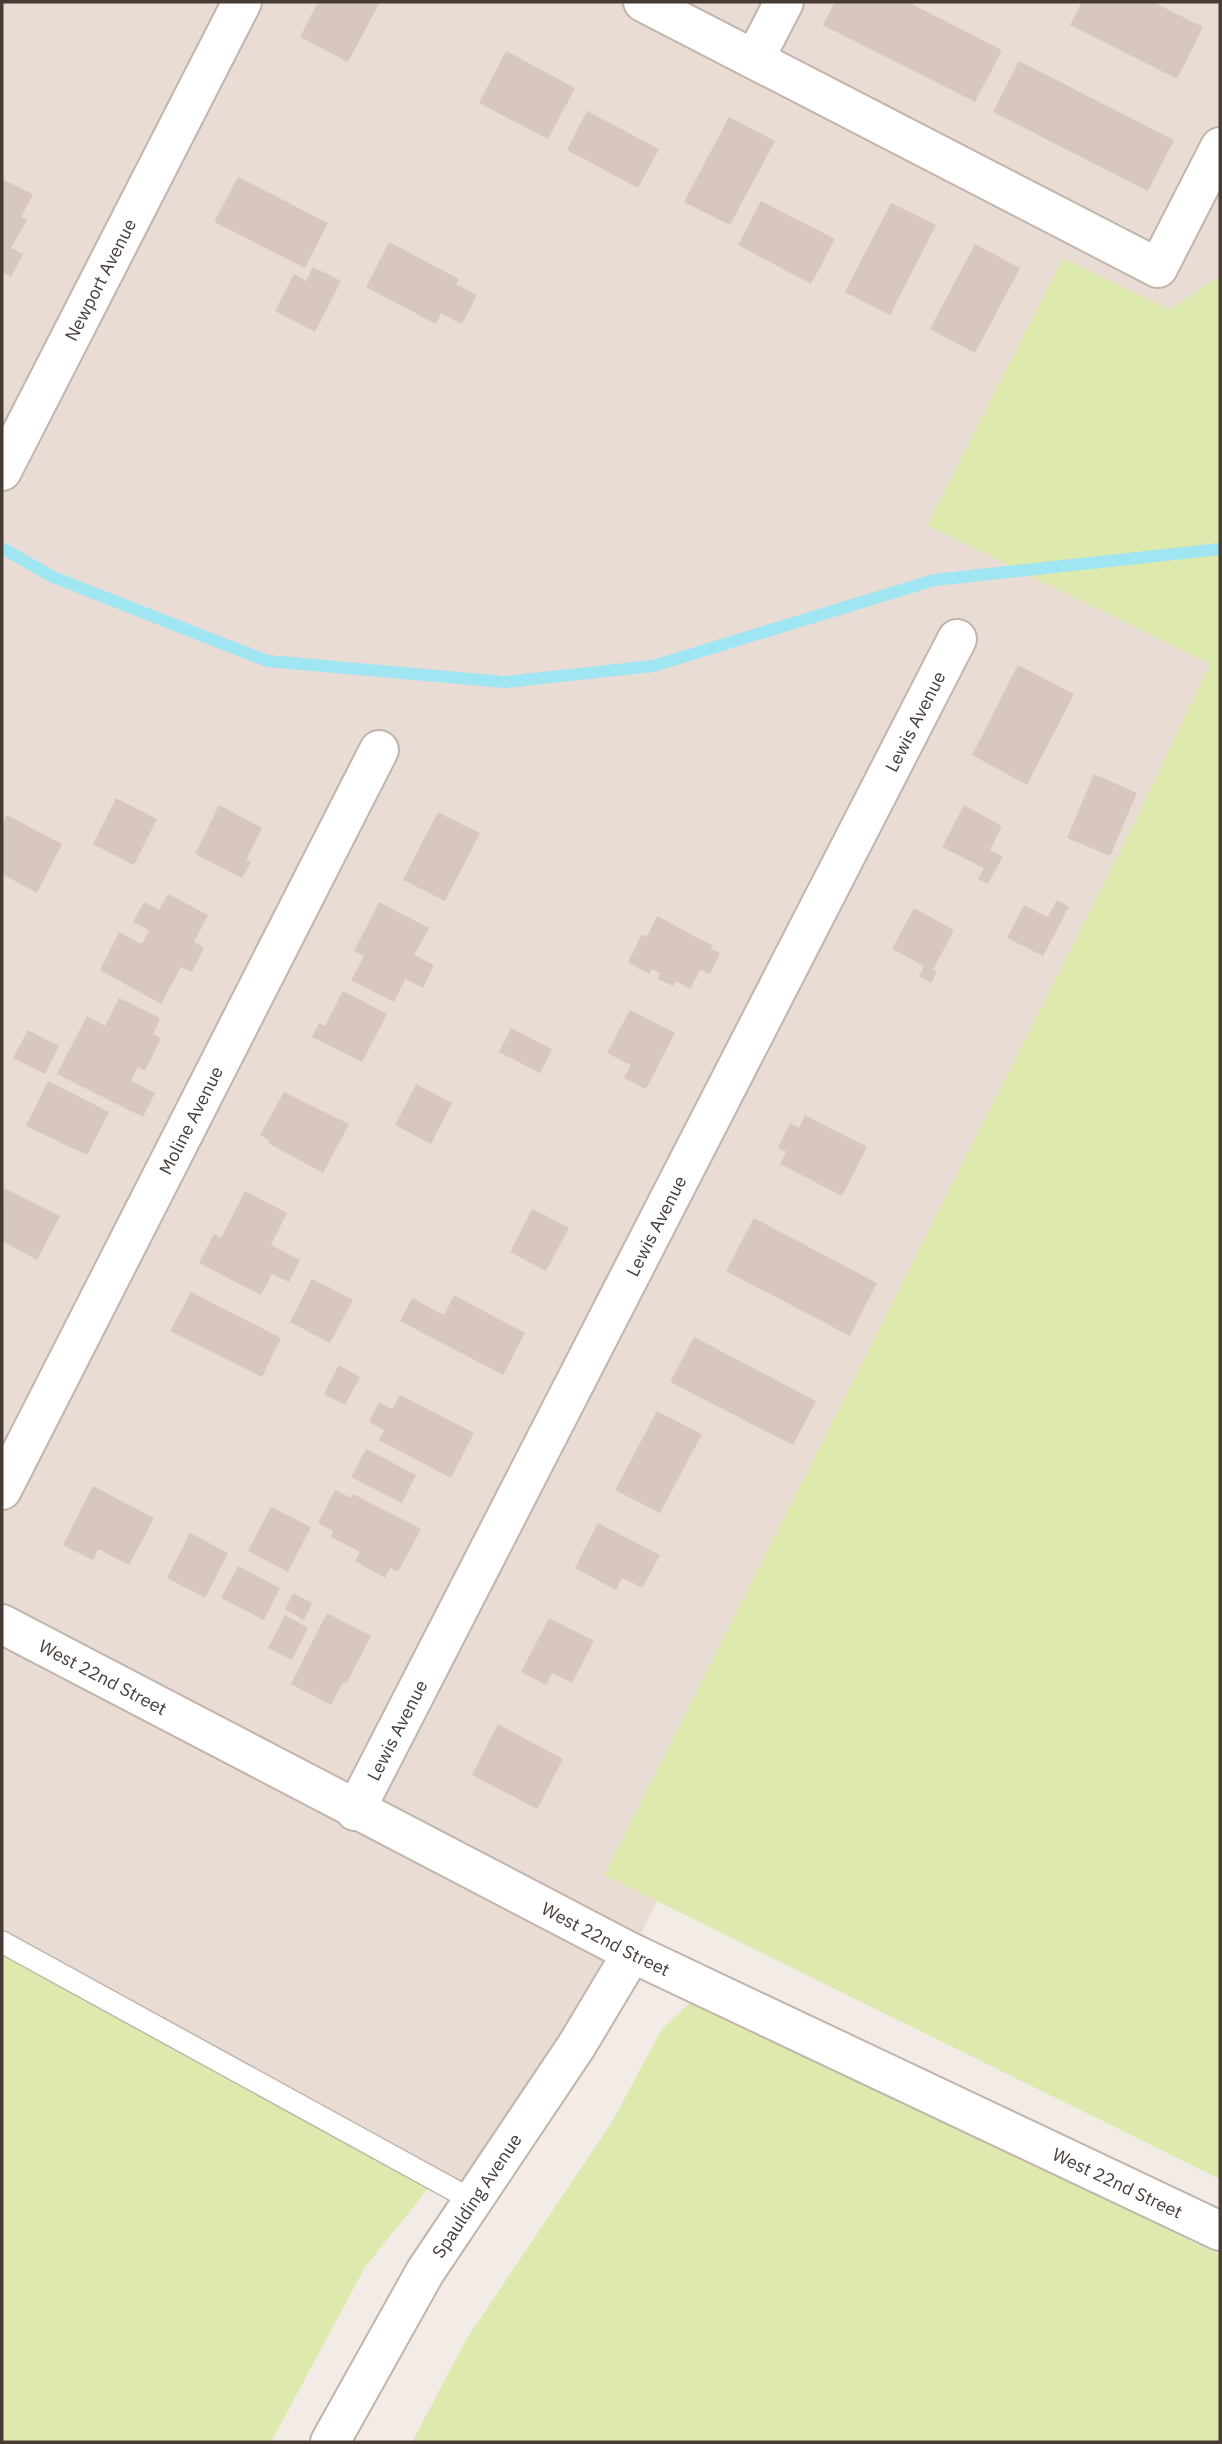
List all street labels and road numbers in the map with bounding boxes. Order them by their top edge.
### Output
street label: Newport Avenue [59,214,141,345]
street label: Lewis Avenue [879,667,950,776]
street label: Moline Avenue [153,1062,228,1178]
street label: Lewis Avenue [620,1171,691,1280]
street label: West 22nd Street [35,1634,171,1720]
street label: Lewis Avenue [361,1676,432,1784]
street label: West 22nd Street [538,1896,674,1981]
street label: Spaulding Avenue [426,2129,526,2262]
street label: West 22nd Street [1049,2142,1186,2223]

